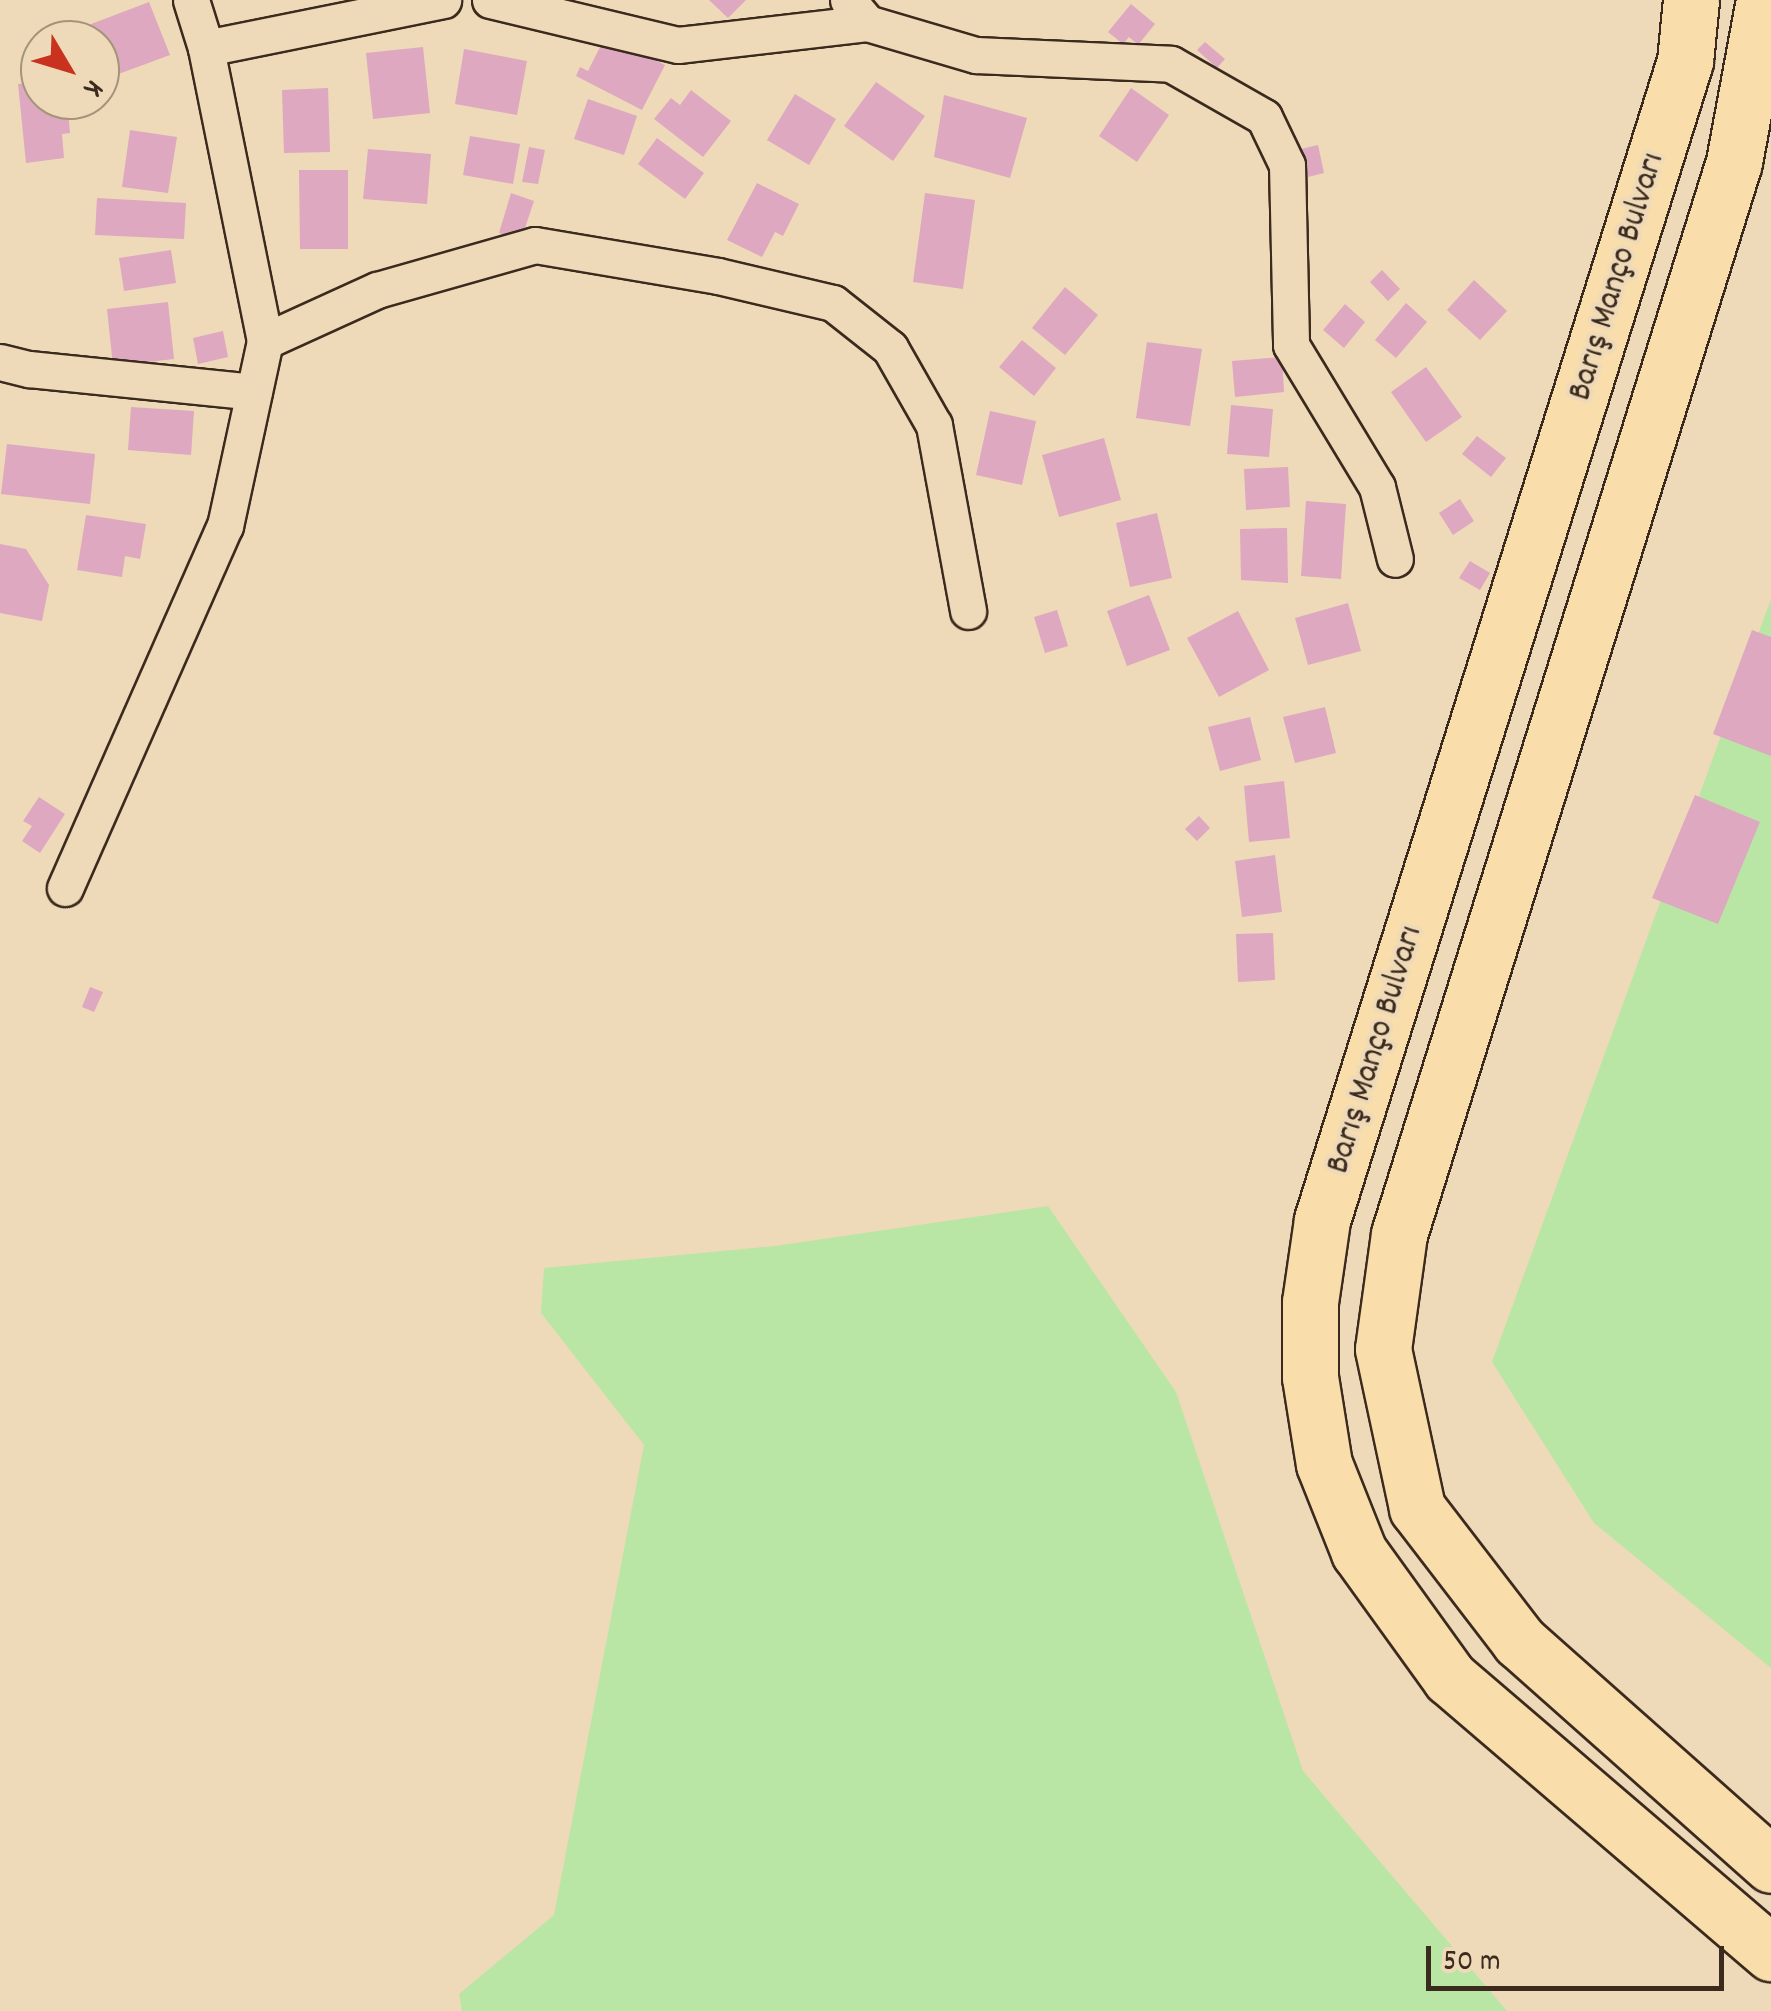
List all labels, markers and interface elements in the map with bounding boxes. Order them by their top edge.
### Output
north arrow [20,20,120,120]
text: K [72,70,112,105]
street label: Barış Manço Bulvarı [1560,148,1676,406]
street label: Barış Manço Bulvarı [1318,921,1434,1179]
scale bar [1431,1926,1728,1988]
text: 50 m [1443,1942,1501,1985]

